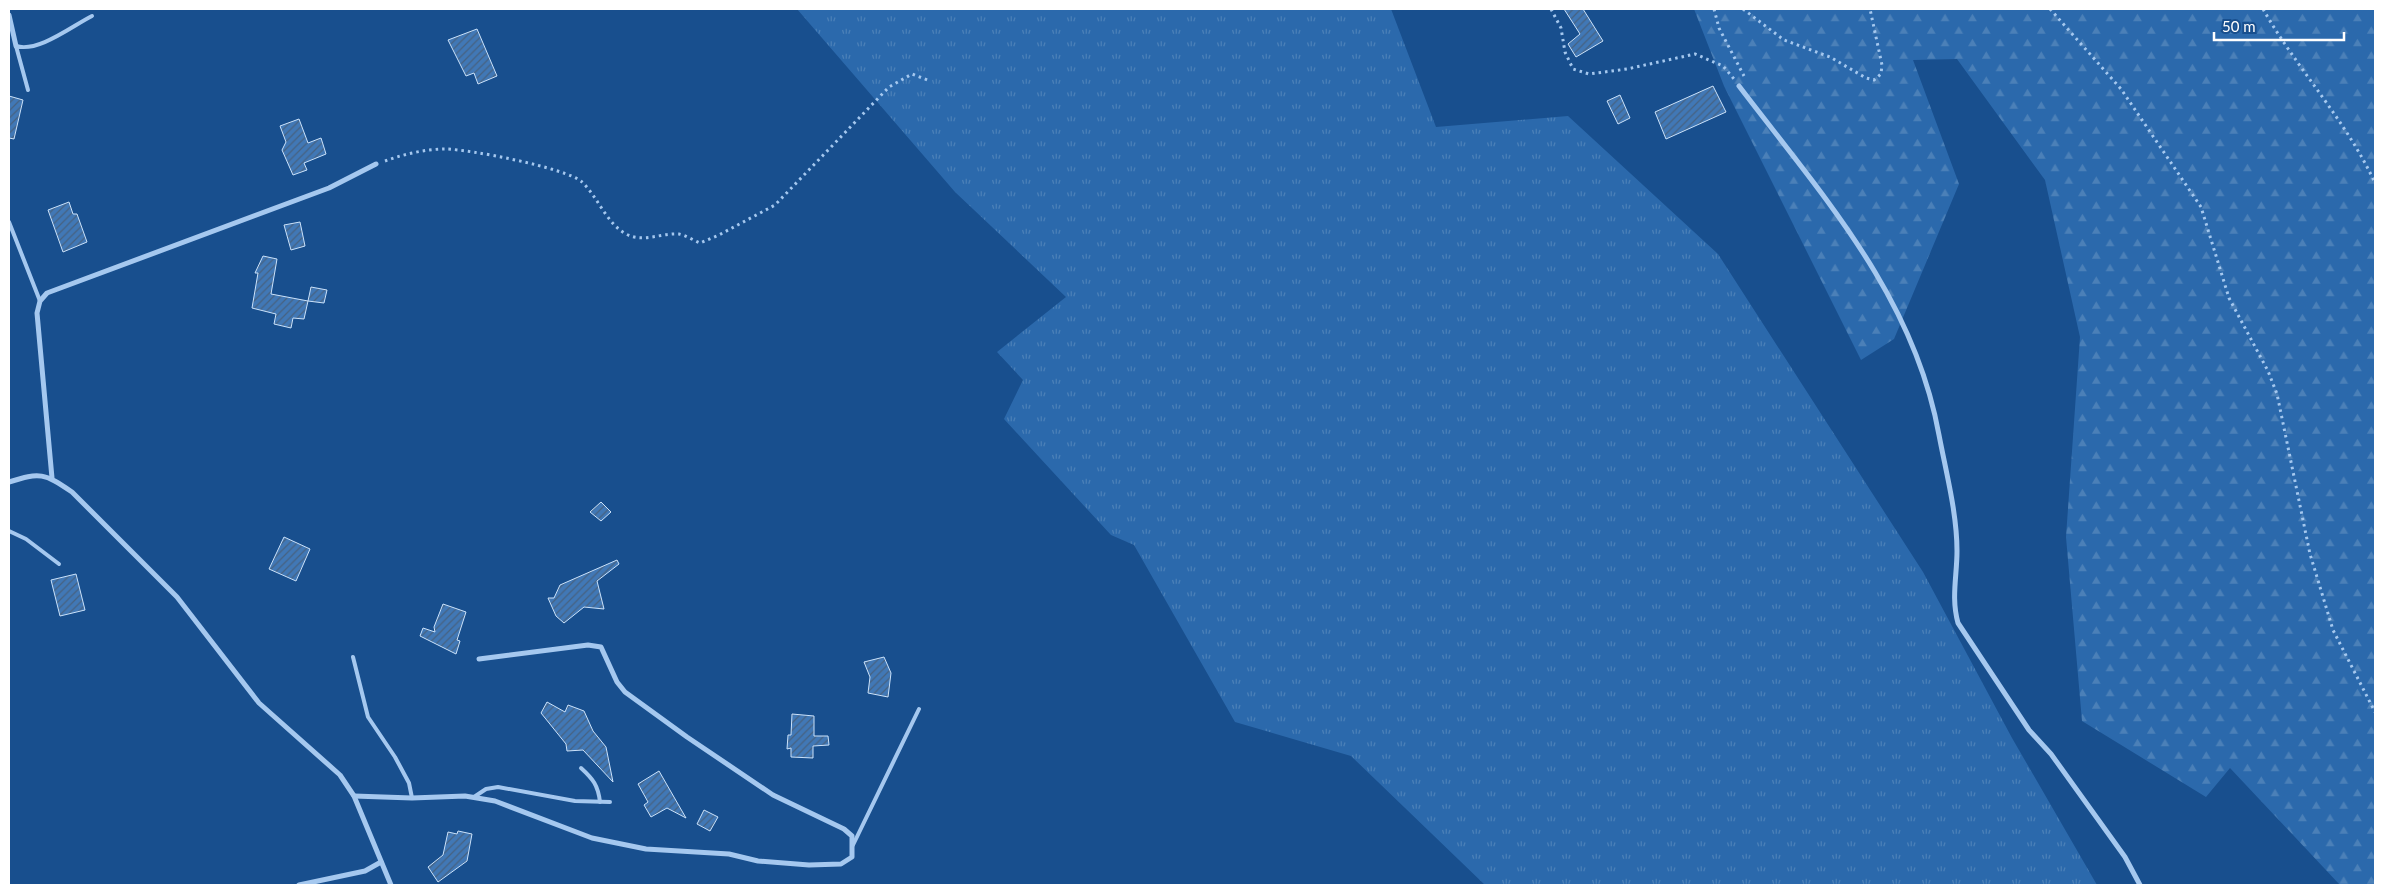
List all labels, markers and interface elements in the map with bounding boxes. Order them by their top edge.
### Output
scale bar [2214,10,2344,42]
text: 50 m [2222,17,2256,35]

